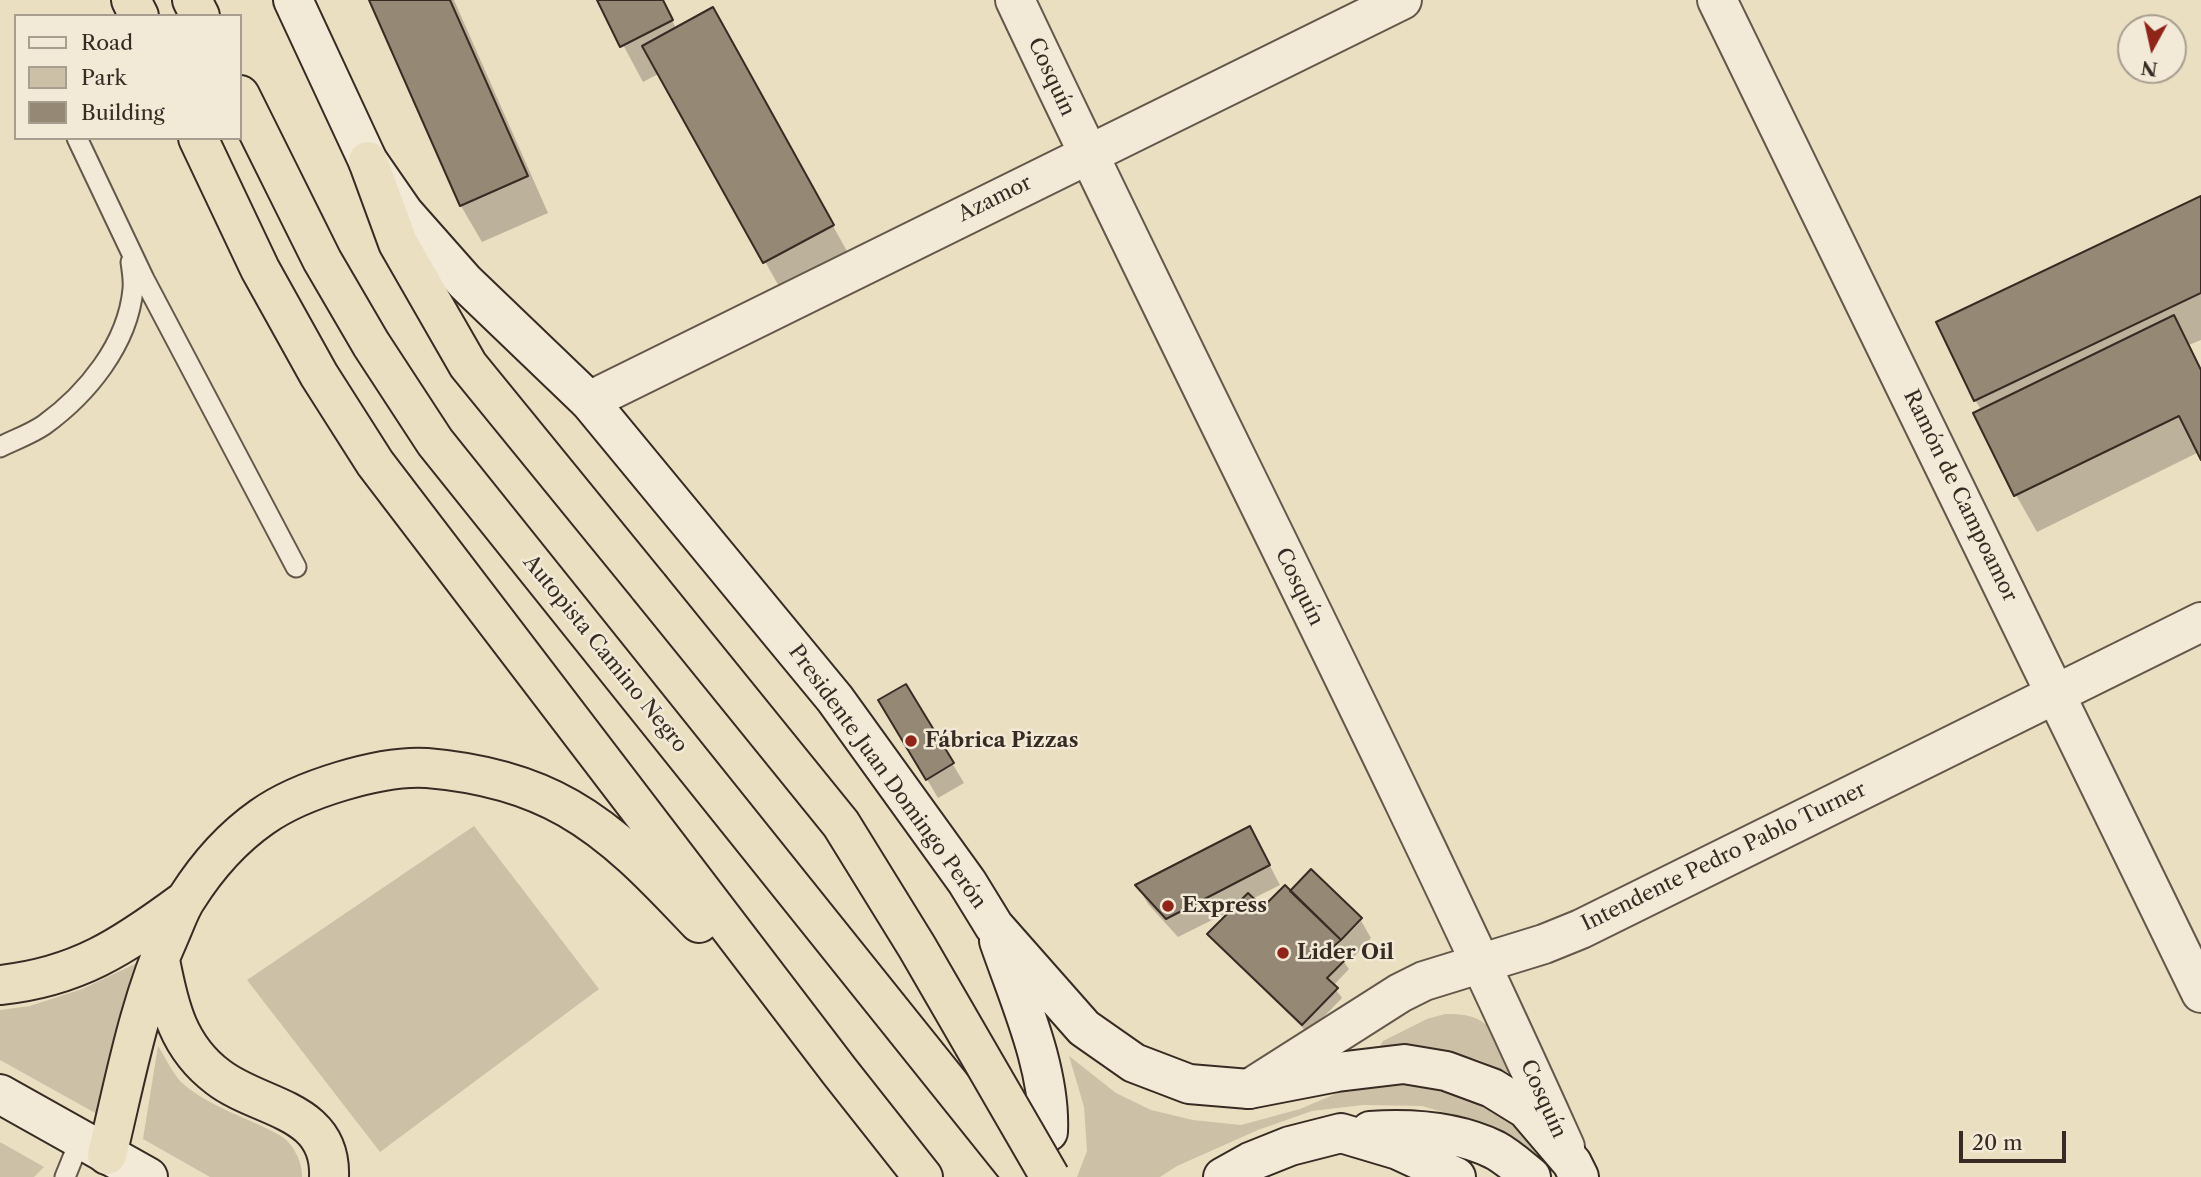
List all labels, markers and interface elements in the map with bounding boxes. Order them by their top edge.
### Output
legend [14,14,242,140]
north arrow [2117,14,2187,84]
text: Road [81,30,133,55]
street label: Cosquín [1022,34,1080,120]
text: N [2140,56,2159,81]
text: Park [81,65,127,90]
text: Building [81,100,165,125]
street label: Azamor [954,170,1036,228]
street label: Ramón de Campoamor [1898,386,2022,606]
street label: Cosquín [1269,544,1329,630]
street label: Autopista Camino Negro [518,550,692,758]
street label: Presidente Juan Domingo Perón [783,640,991,914]
place label: Fábrica Pizzas [925,728,1078,754]
marker: Fábrica Pizzas [903,733,919,749]
street label: Intendente Pedro Pablo Turner [1578,777,1870,937]
place label: Express [1182,893,1267,919]
marker: Express [1160,898,1176,914]
place label: Lider Oil [1297,940,1394,966]
marker: Lider Oil [1275,945,1291,961]
street label: Cosquín [1515,1056,1571,1142]
scale bar [1963,1118,2070,1162]
text: 20 m [1972,1130,2023,1155]

